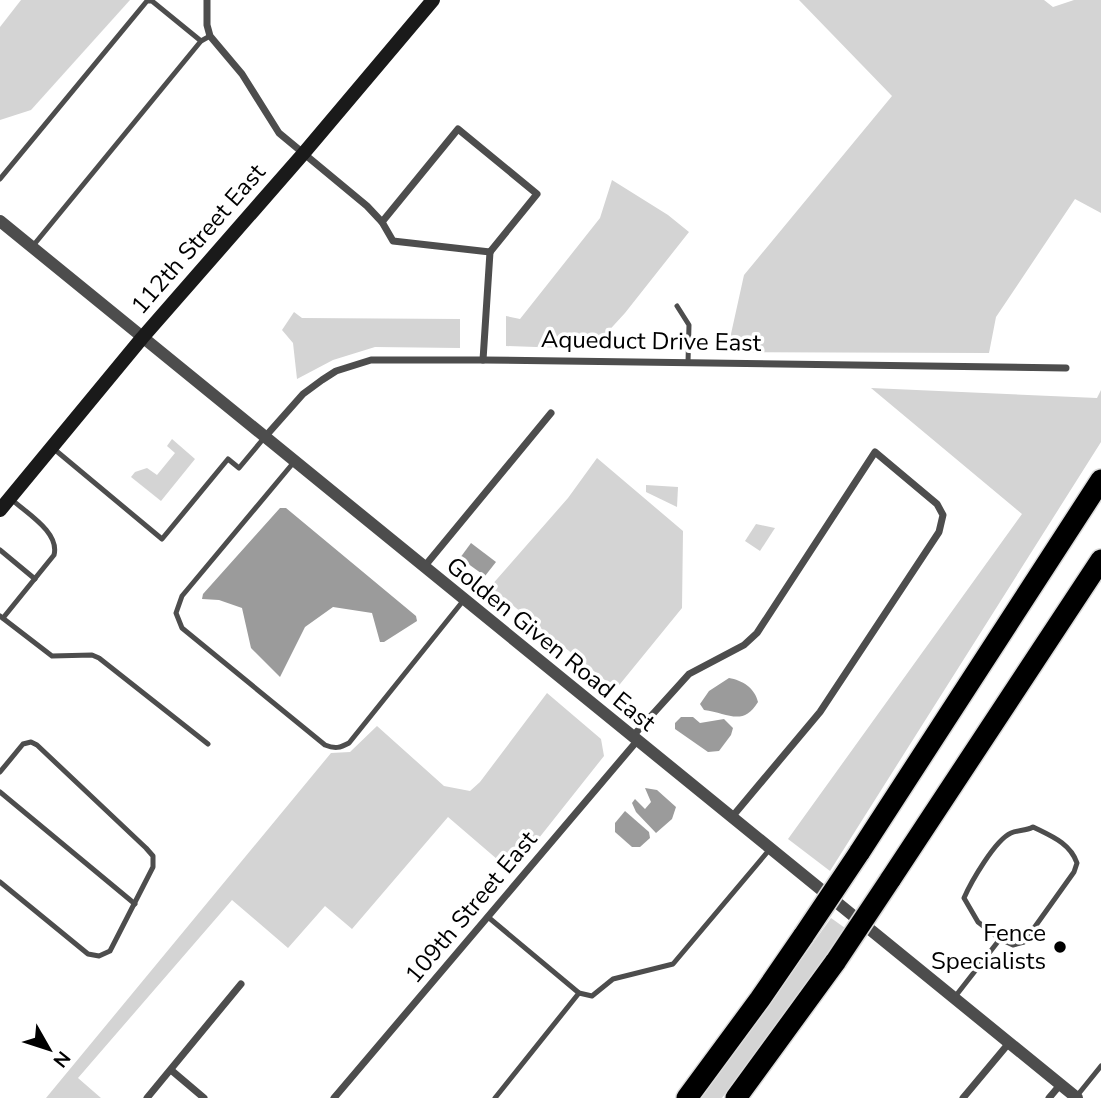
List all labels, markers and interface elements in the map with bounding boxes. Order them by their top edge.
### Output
street label: 112th Street East [124,157,273,321]
street label: Aqueduct Drive East [541,323,762,359]
street label: Golden Given Road East [440,550,663,739]
street label: 109th Street East [398,824,545,990]
place label: Fence Specialists [931,917,1046,977]
marker: Fence Specialists [1052,939,1068,955]
north arrow [14,1014,84,1084]
text: N [47,1045,76,1073]

